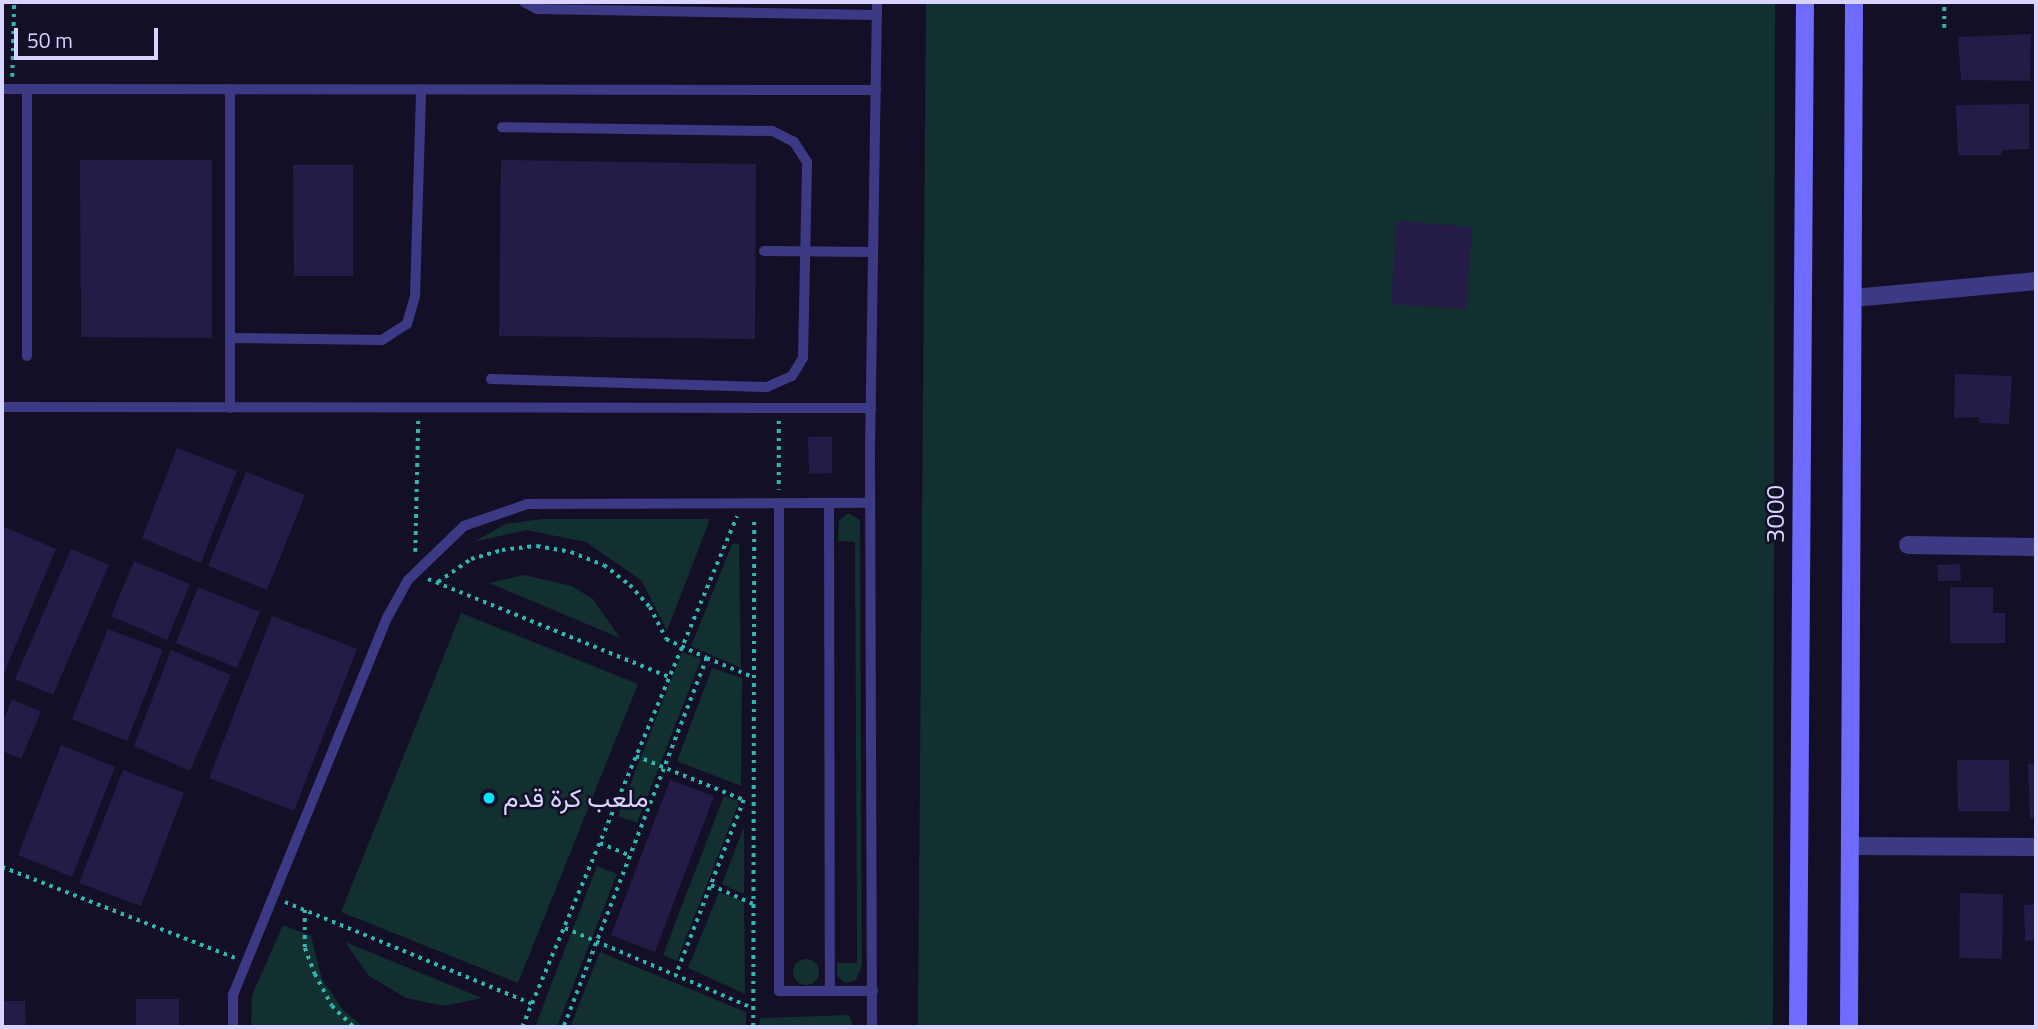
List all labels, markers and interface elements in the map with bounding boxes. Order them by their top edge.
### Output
scale bar [18,14,161,58]
text: 50 m [27,24,73,56]
street label: 3000 [1759,485,1791,543]
place label: ملعب كرة قدم [503,782,648,814]
marker: ملعب كرة قدم [481,790,497,806]

